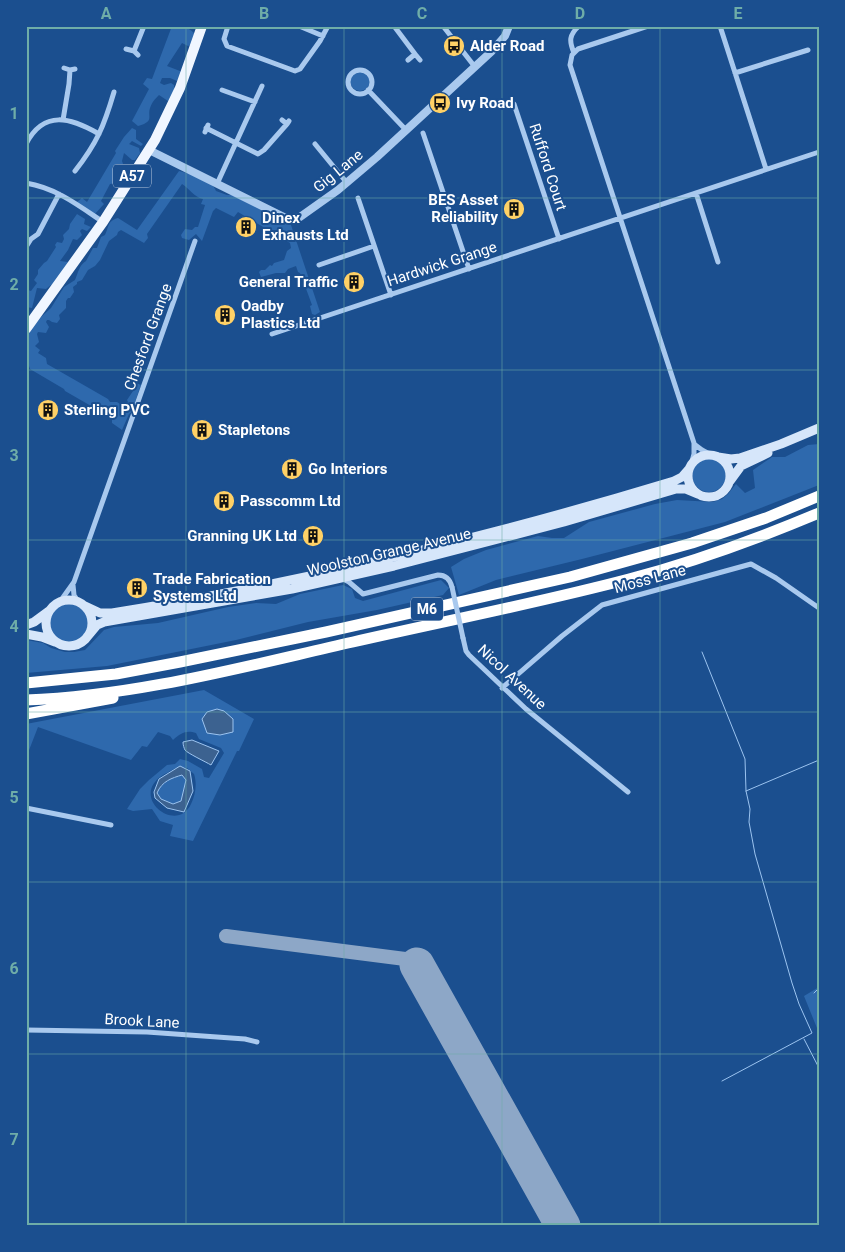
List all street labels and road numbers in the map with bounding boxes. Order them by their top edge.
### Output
street label: Rufford Court [525,121,571,213]
street label: Gig Lane [310,146,366,196]
road number: A57 [113,165,151,188]
street label: Hardwick Grange [385,238,499,290]
street label: Chesford Grange [120,281,176,393]
street label: Woolston Grange Avenue [305,524,473,580]
street label: Moss Lane [612,561,688,597]
road number: M6 [411,598,443,620]
street label: Nicol Avenue [474,641,550,713]
street label: Brook Lane [104,1010,180,1032]

